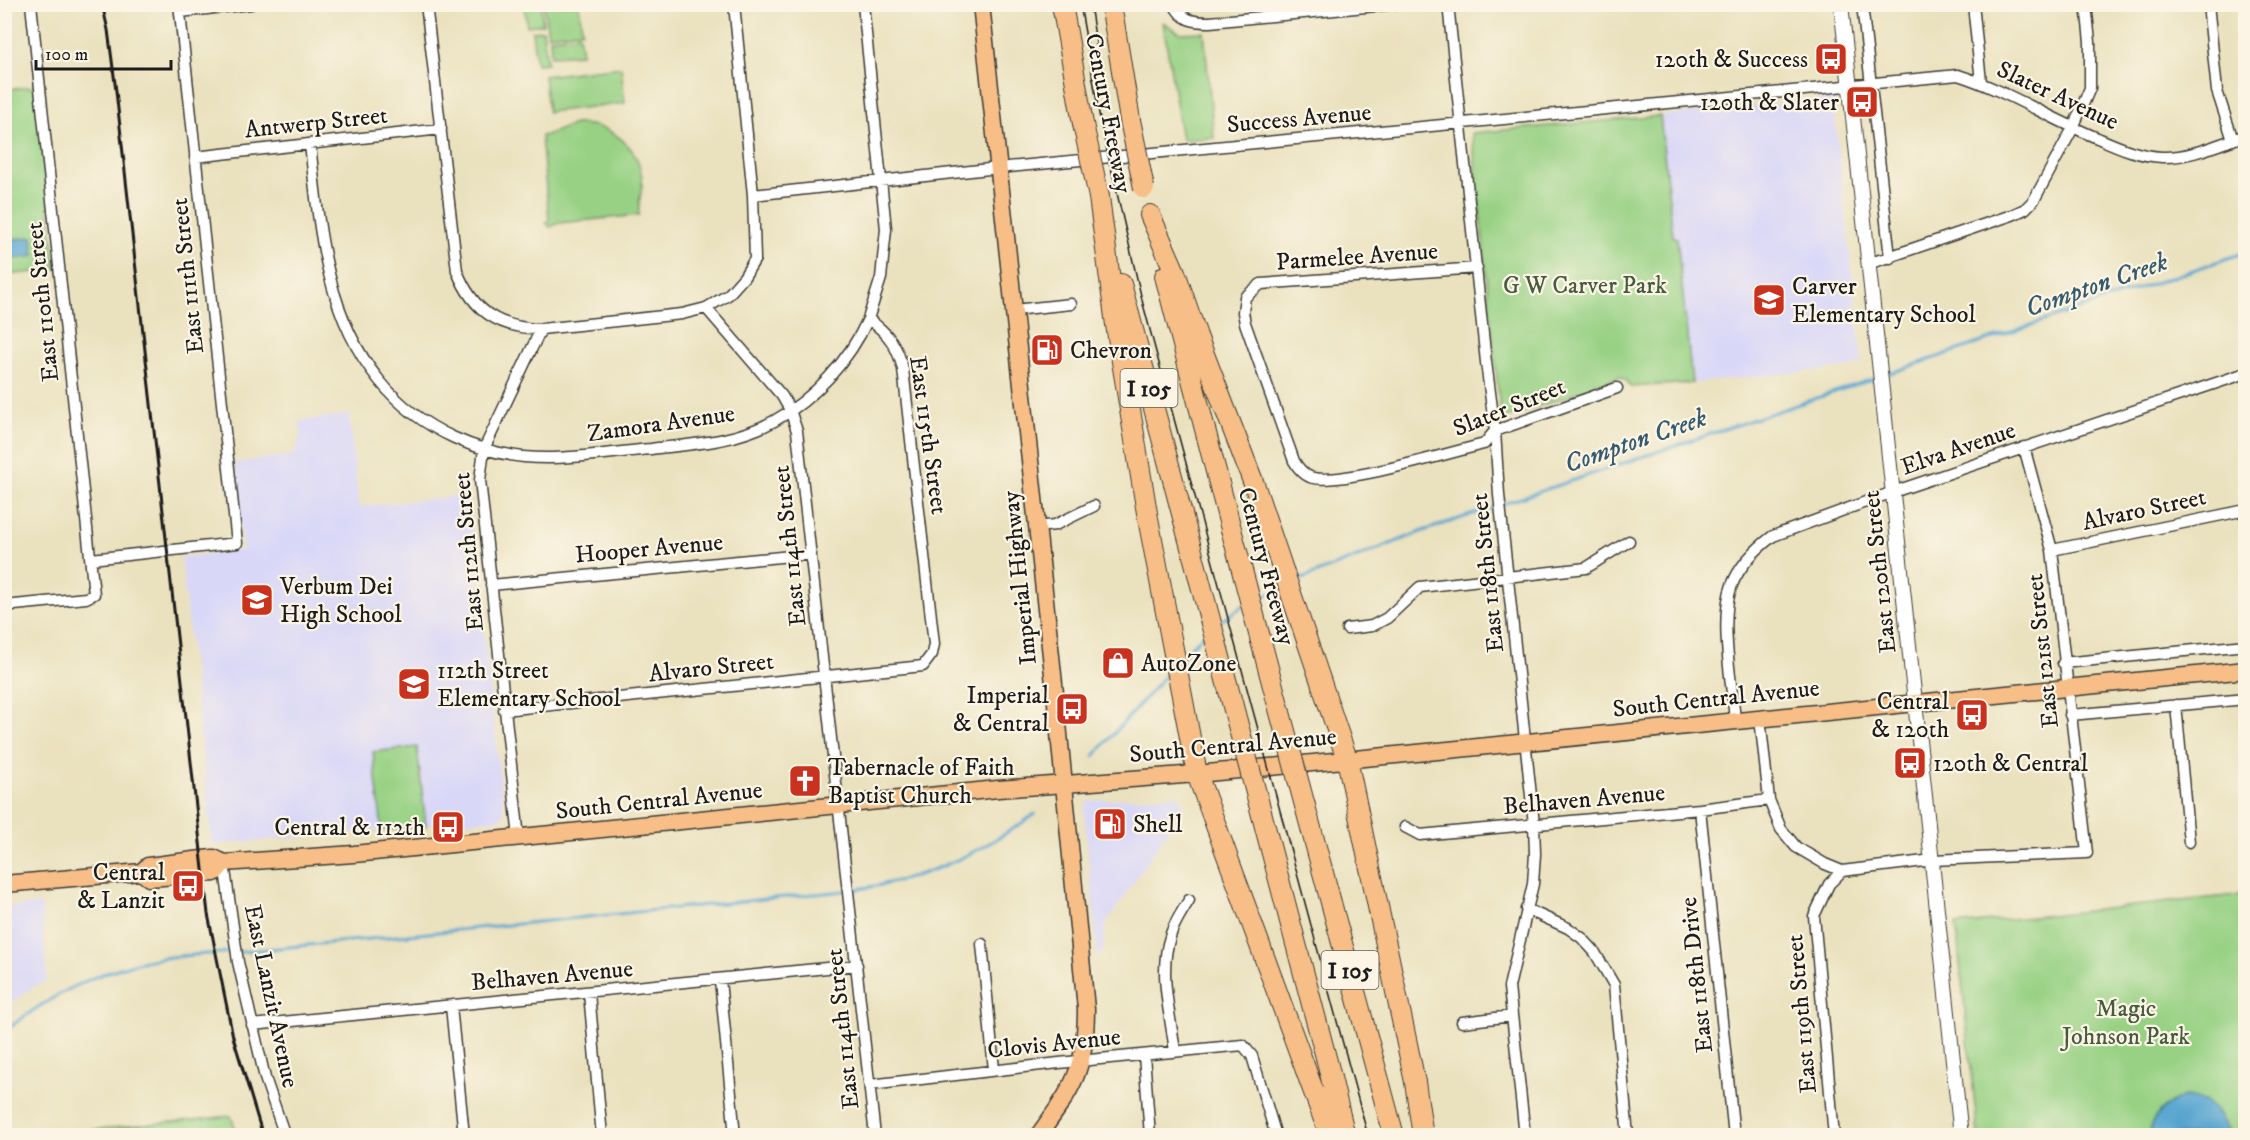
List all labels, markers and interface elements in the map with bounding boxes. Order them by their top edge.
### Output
street label: Century Freeway [1078,31,1138,196]
scale bar [36,33,171,71]
bus stop icon: 120th & Success [1813,41,1849,77]
text: 100 m [45,44,88,66]
place label: 120th & Success [1655,45,1808,75]
street label: Slater Avenue [1992,55,2123,137]
bus stop icon: 120th & Slater [1844,84,1880,120]
place label: 120th & Slater [1700,88,1839,118]
street label: Success Avenue [1225,98,1373,140]
street label: Antwerp Street [243,101,389,145]
street label: East 111th Street [165,196,211,355]
street label: East 110th Street [20,220,66,383]
street label: Parmelee Avenue [1275,236,1439,278]
water label: Compton Creek [2021,246,2172,325]
park label: G W Carver Park [1503,271,1667,301]
place label: Carver Elementary School [1792,272,1976,330]
school or university icon: Carver Elementary School [1751,282,1787,318]
fuel station icon: Chevron [1029,332,1065,368]
place label: Chevron [1070,336,1153,366]
street label: East 115th Street [902,354,954,517]
road number: I 105 [1120,369,1178,407]
street label: Slater Street [1449,372,1570,444]
street label: Zamora Avenue [585,399,737,449]
water label: Compton Creek [1560,402,1711,481]
street label: Elva Avenue [1897,415,2020,483]
street label: East 114th Street [767,464,813,628]
street label: East 112th Street [447,471,491,633]
street label: Alvaro Street [2080,482,2209,538]
street label: Century Freeway [1231,484,1302,649]
street label: Imperial Highway [996,489,1044,666]
street label: East 120th Street [1856,489,1903,655]
street label: East 118th Street [1465,492,1511,654]
street label: Hooper Avenue [574,528,724,570]
place label: Verbum Dei High School [279,572,402,630]
street label: East 121st Street [2020,572,2066,730]
school or university icon: Verbum Dei High School [239,582,275,618]
shop icon: AutoZone [1100,645,1136,681]
street label: Alvaro Street [647,646,775,689]
place label: AutoZone [1141,649,1237,679]
place label: 112th Street Elementary School [437,656,621,714]
school or university icon: 112th Street Elementary School [396,666,432,702]
street label: South Central Avenue [1611,673,1821,725]
place label: Imperial & Central [953,681,1050,739]
place label: Central & 120th [1872,687,1950,745]
bus stop icon: Imperial & Central [1054,691,1090,727]
bus stop icon: Central & 120th [1954,697,1990,733]
street label: South Central Avenue [1128,722,1338,770]
bus stop icon: 120th & Central [1892,745,1928,781]
place label: 120th & Central [1933,749,2089,779]
place label: Tabernacle of Faith Baptist Church [828,753,1015,811]
church icon: Tabernacle of Faith Baptist Church [787,763,823,799]
street label: South Central Avenue [554,775,764,827]
street label: Belhaven Avenue [1502,778,1666,822]
fuel station icon: Shell [1092,806,1128,842]
bus stop icon: Central & 112th [430,809,466,845]
place label: Shell [1133,810,1183,840]
place label: Central & 112th [274,813,425,843]
place label: Central & Lanzit [77,858,166,916]
bus stop icon: Central & Lanzit [170,868,206,904]
street label: East 118th Drive [1674,895,1720,1054]
street label: East Lanzit Avenue [237,902,305,1091]
street label: East 119th Street [1780,933,1824,1095]
street label: East 114th Street [820,947,866,1111]
road number: I 105 [1322,951,1378,989]
street label: Belhaven Avenue [470,954,634,998]
park label: Magic Johnson Park [2060,994,2190,1052]
street label: Clovis Avenue [986,1022,1122,1066]

